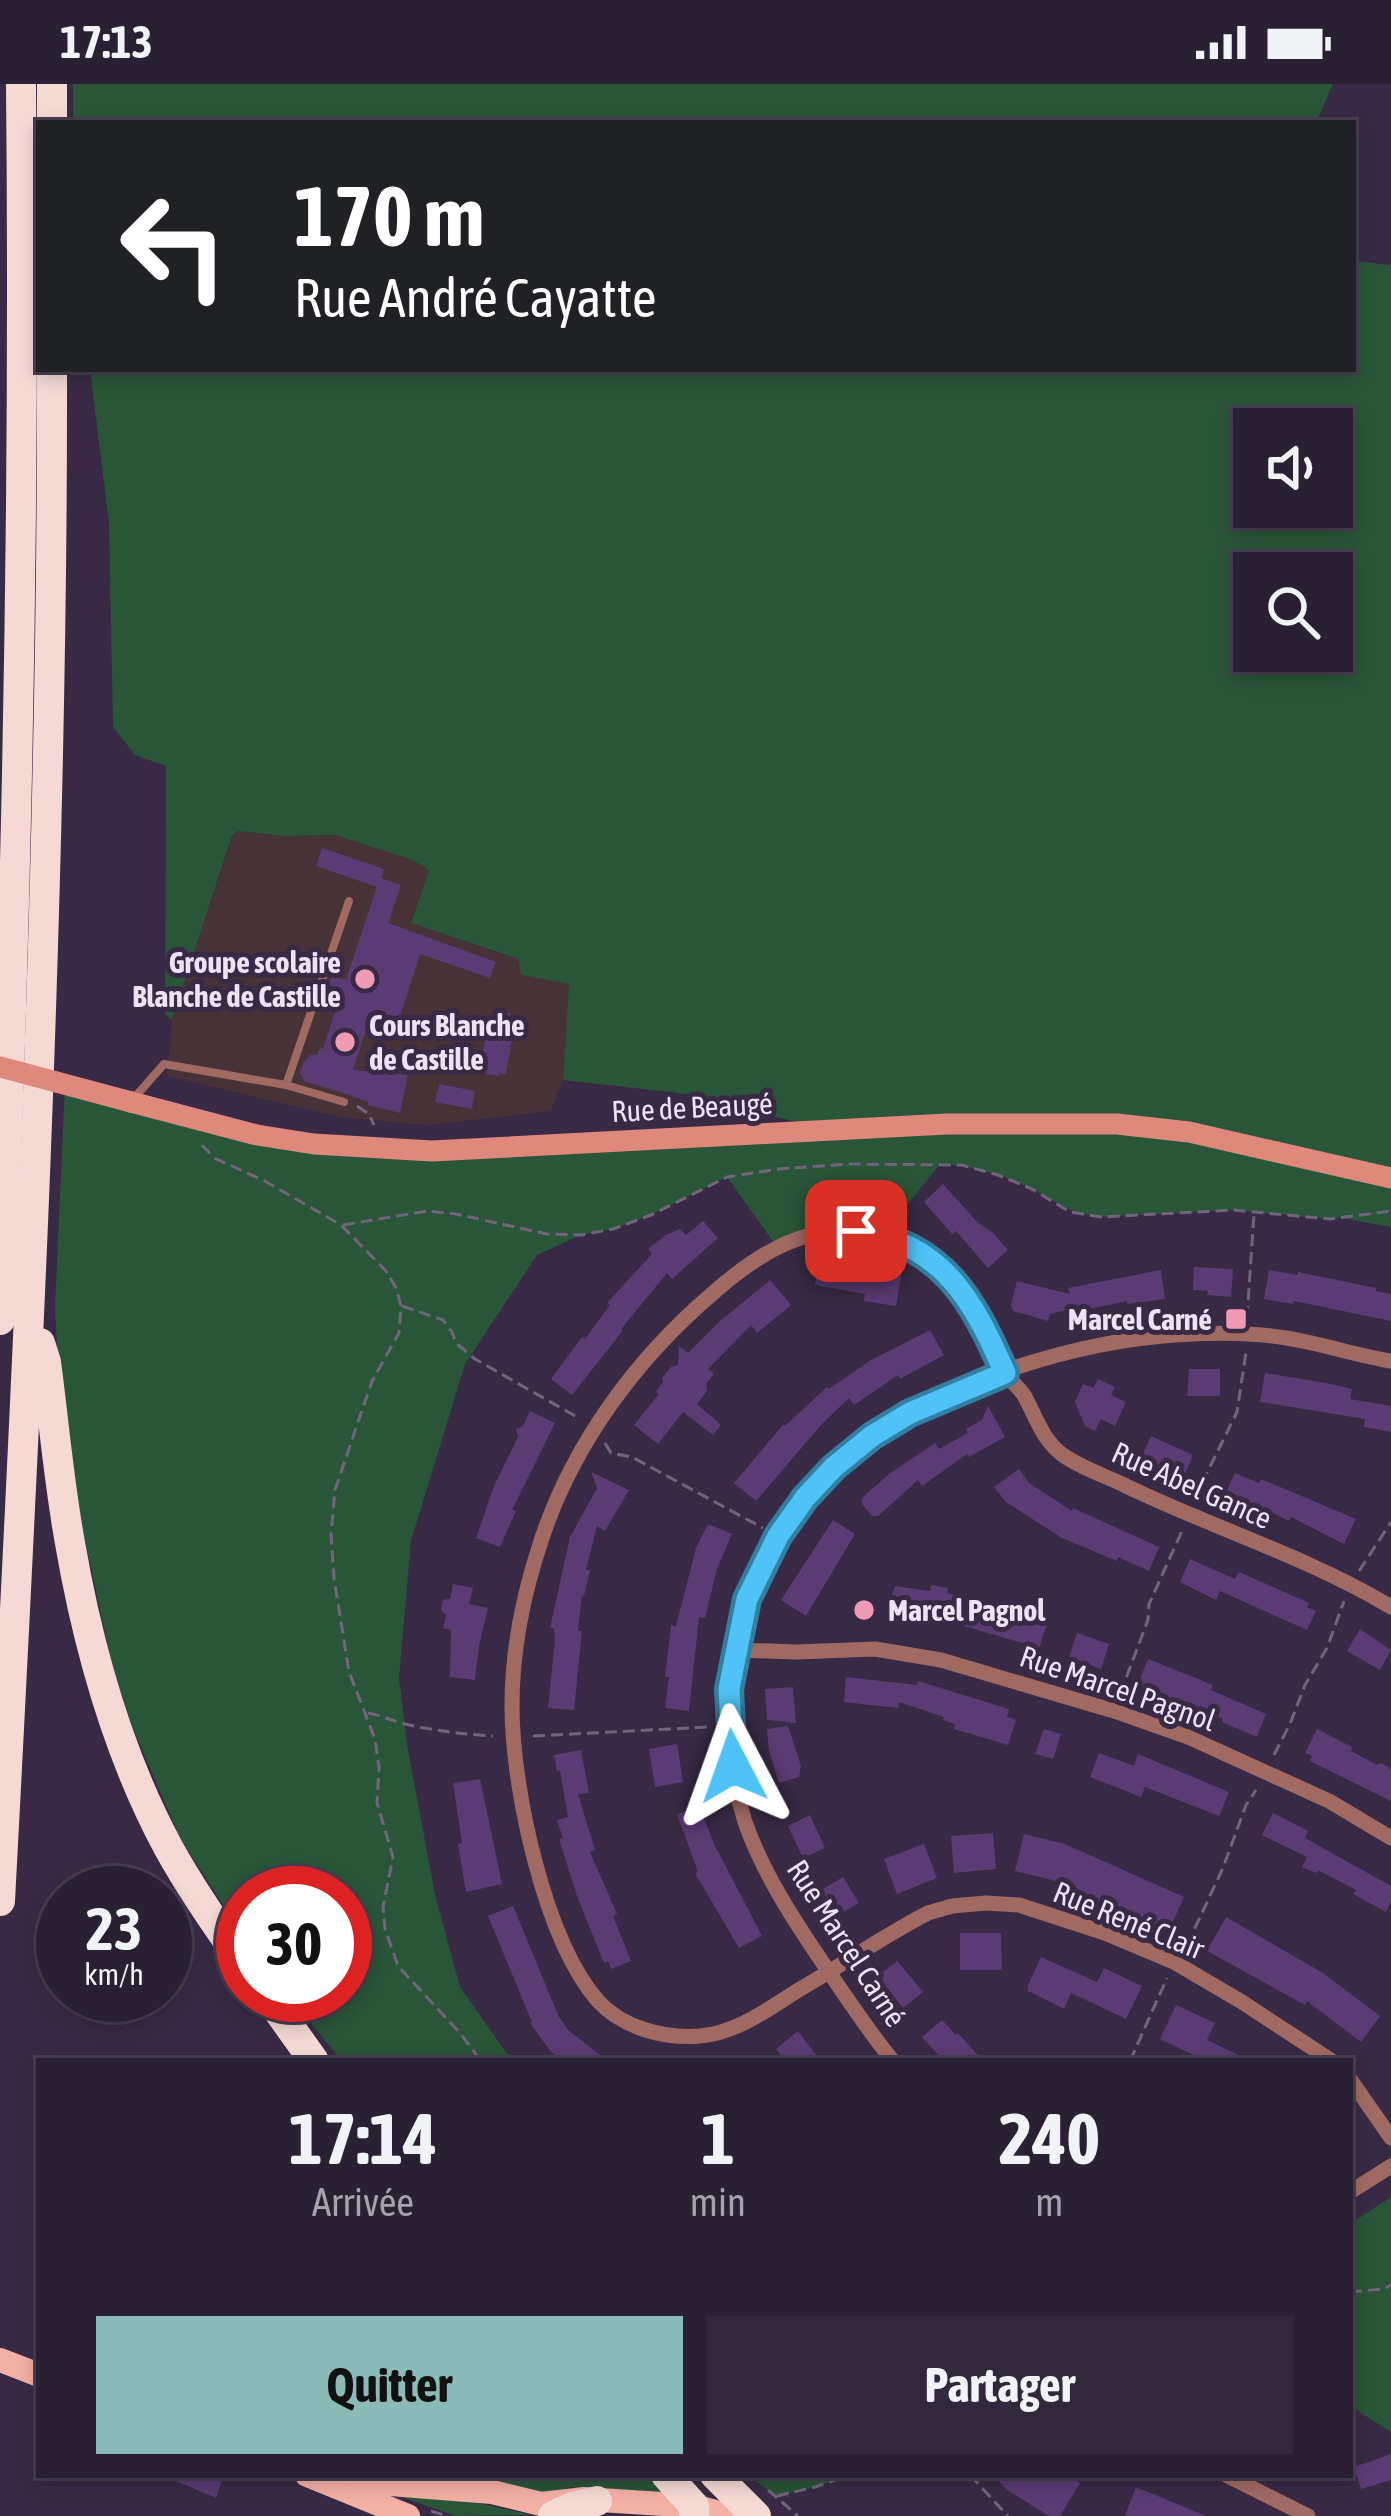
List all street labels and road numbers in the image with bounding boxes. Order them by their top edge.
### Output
street label: Rue de Beaugé [611,1086,773,1128]
street label: Rue Abel Gance [1107,1435,1277,1535]
street label: Rue Marcel Pagnol [1016,1639,1220,1737]
street label: Rue Marcel Carné [781,1853,913,2033]
street label: Rue René Clair [1049,1874,1210,1966]

